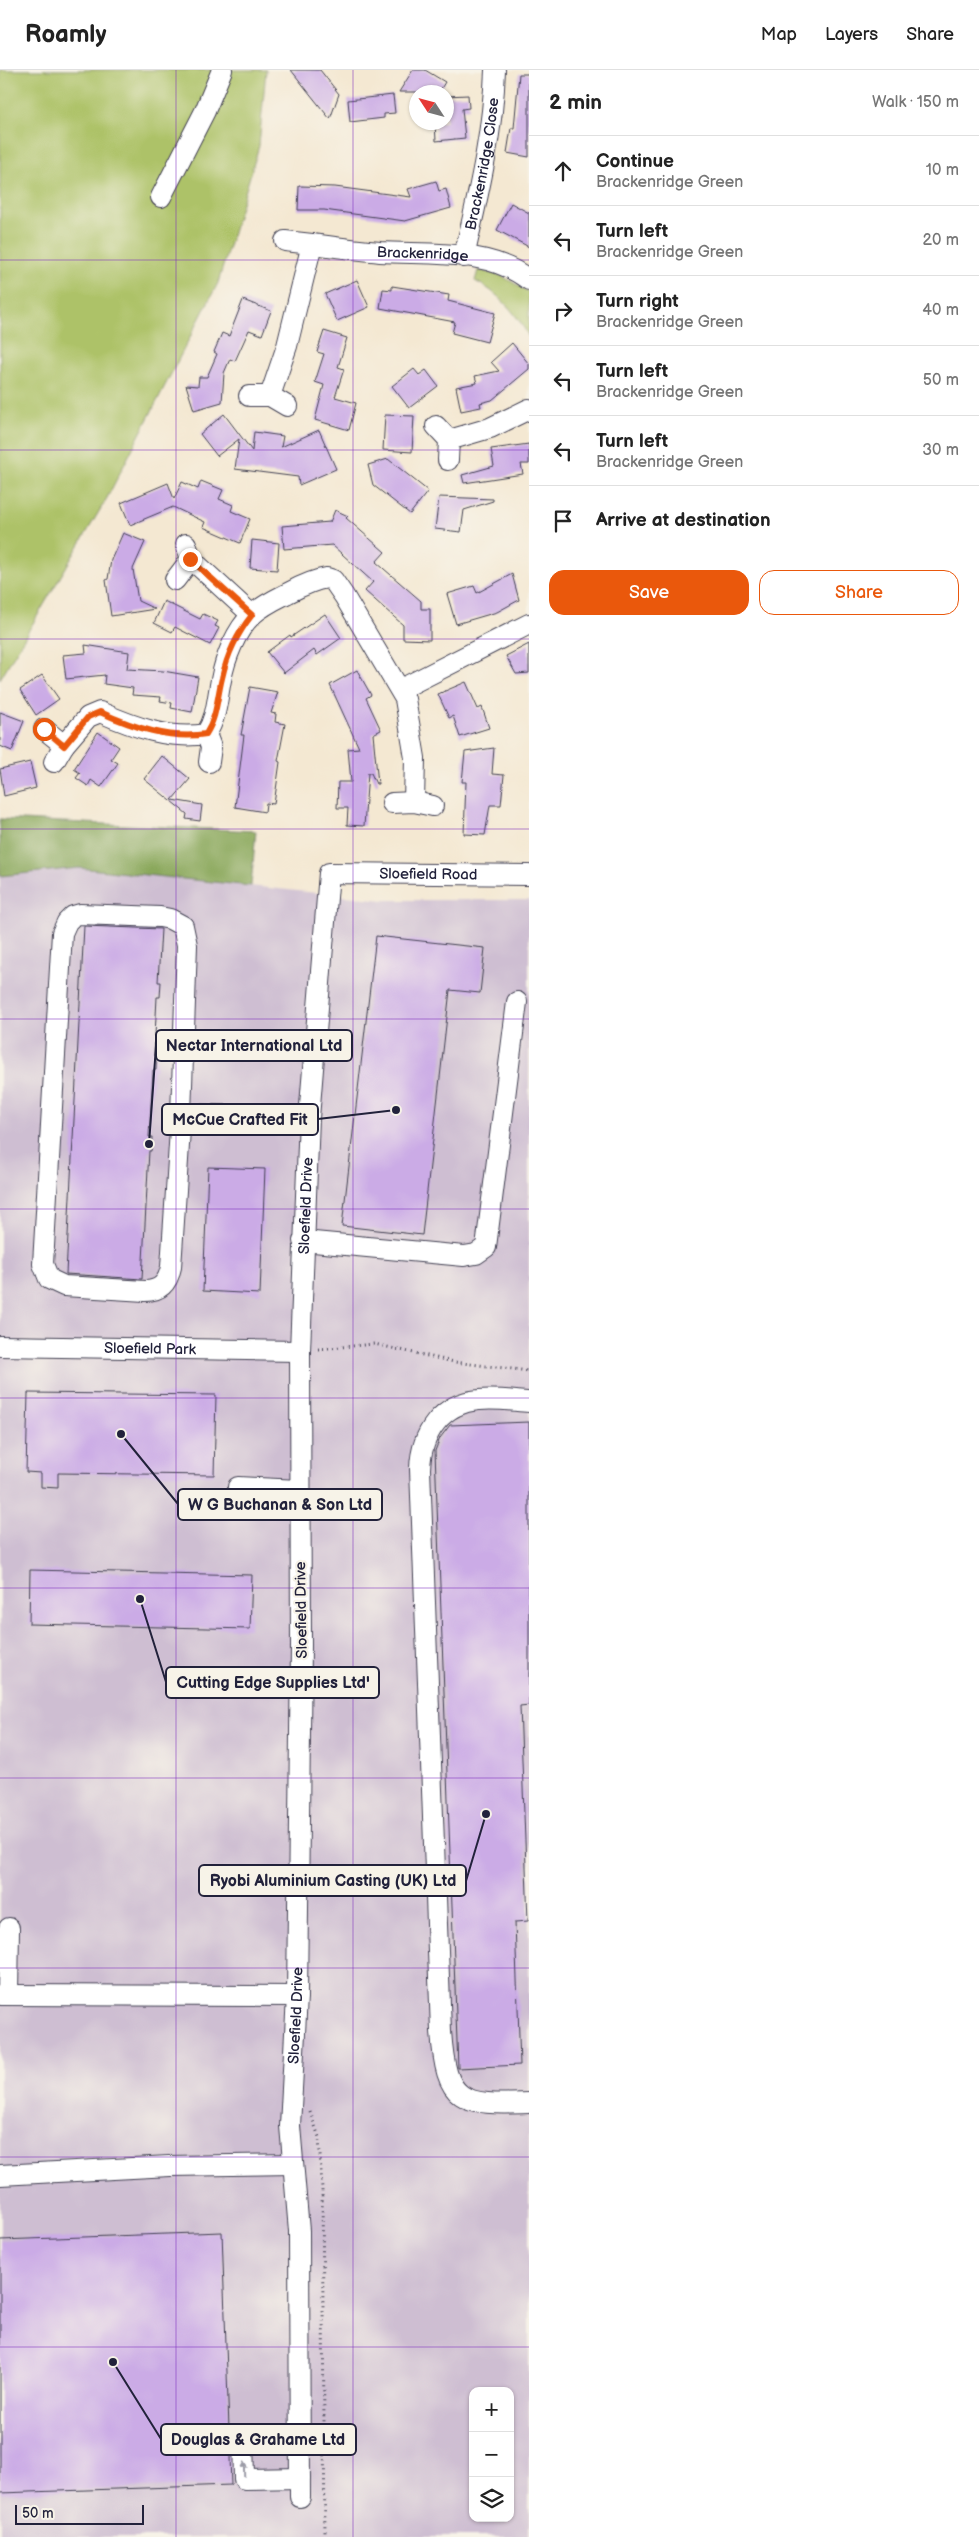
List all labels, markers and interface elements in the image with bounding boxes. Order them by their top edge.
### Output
text: Roamly [25,20,106,49]
text: Map [761,24,797,45]
text: Layers [825,24,878,45]
text: Share [906,24,954,45]
north arrow [409,85,454,130]
text: 2 min [549,90,602,115]
text: Walk · 150 m [872,93,959,112]
street label: Brackenridge Close [461,97,503,232]
text: Continue [596,150,674,173]
icon: ahead [549,157,577,185]
text: 10 m [926,161,959,180]
text: Brackenridge Green [596,173,743,192]
text: Turn left [596,220,668,243]
icon: left [549,227,577,255]
text: 20 m [923,231,959,250]
street label: Brackenridge [376,243,470,266]
text: Brackenridge Green [596,243,743,262]
text: Turn right [596,290,679,313]
icon: right [549,297,577,325]
text: 40 m [922,301,959,320]
text: Brackenridge Green [596,313,743,332]
text: Turn left [596,360,668,383]
icon: left [549,367,577,395]
text: 50 m [923,371,959,390]
text: Brackenridge Green [596,383,743,402]
text: Turn left [596,430,668,453]
icon: left [549,437,577,465]
text: 30 m [922,441,959,460]
text: Brackenridge Green [596,453,743,472]
icon: arrive [549,507,577,535]
text: Arrive at destination [596,509,771,532]
route end [179,548,202,571]
button: Save [549,570,749,615]
button: Share [759,570,959,615]
route start [33,718,56,741]
street label: Sloefield Road [379,865,478,884]
callout: Nectar International Ltd [156,1030,352,1061]
text: Nectar International Ltd [166,1037,342,1056]
callout: McCue Crafted Fit [162,1104,318,1135]
text: McCue Crafted Fit [172,1111,308,1130]
street label: Sloefield Drive [295,1157,317,1255]
street label: Sloefield Park [104,1339,197,1359]
callout: W G Buchanan & Son Ltd [178,1489,382,1520]
text: W G Buchanan & Son Ltd [188,1496,372,1515]
street label: Sloefield Drive [291,1561,312,1659]
callout: Cutting Edge Supplies Ltd' [166,1667,379,1698]
text: Cutting Edge Supplies Ltd' [177,1674,370,1693]
callout: Ryobi Aluminium Casting (UK) Ltd [199,1865,466,1896]
text: Ryobi Aluminium Casting (UK) Ltd [210,1872,456,1891]
street label: Sloefield Drive [284,1967,307,2065]
map controls [469,2387,514,2522]
button: + [469,2387,514,2432]
callout: Douglas & Grahame Ltd [161,2424,356,2455]
text: Douglas & Grahame Ltd [171,2431,345,2450]
button: − [469,2432,514,2477]
one-way arrow [240,2461,248,2477]
button: layers [469,2477,514,2522]
scale bar [15,2502,144,2525]
text: 50 m [22,2505,54,2522]

